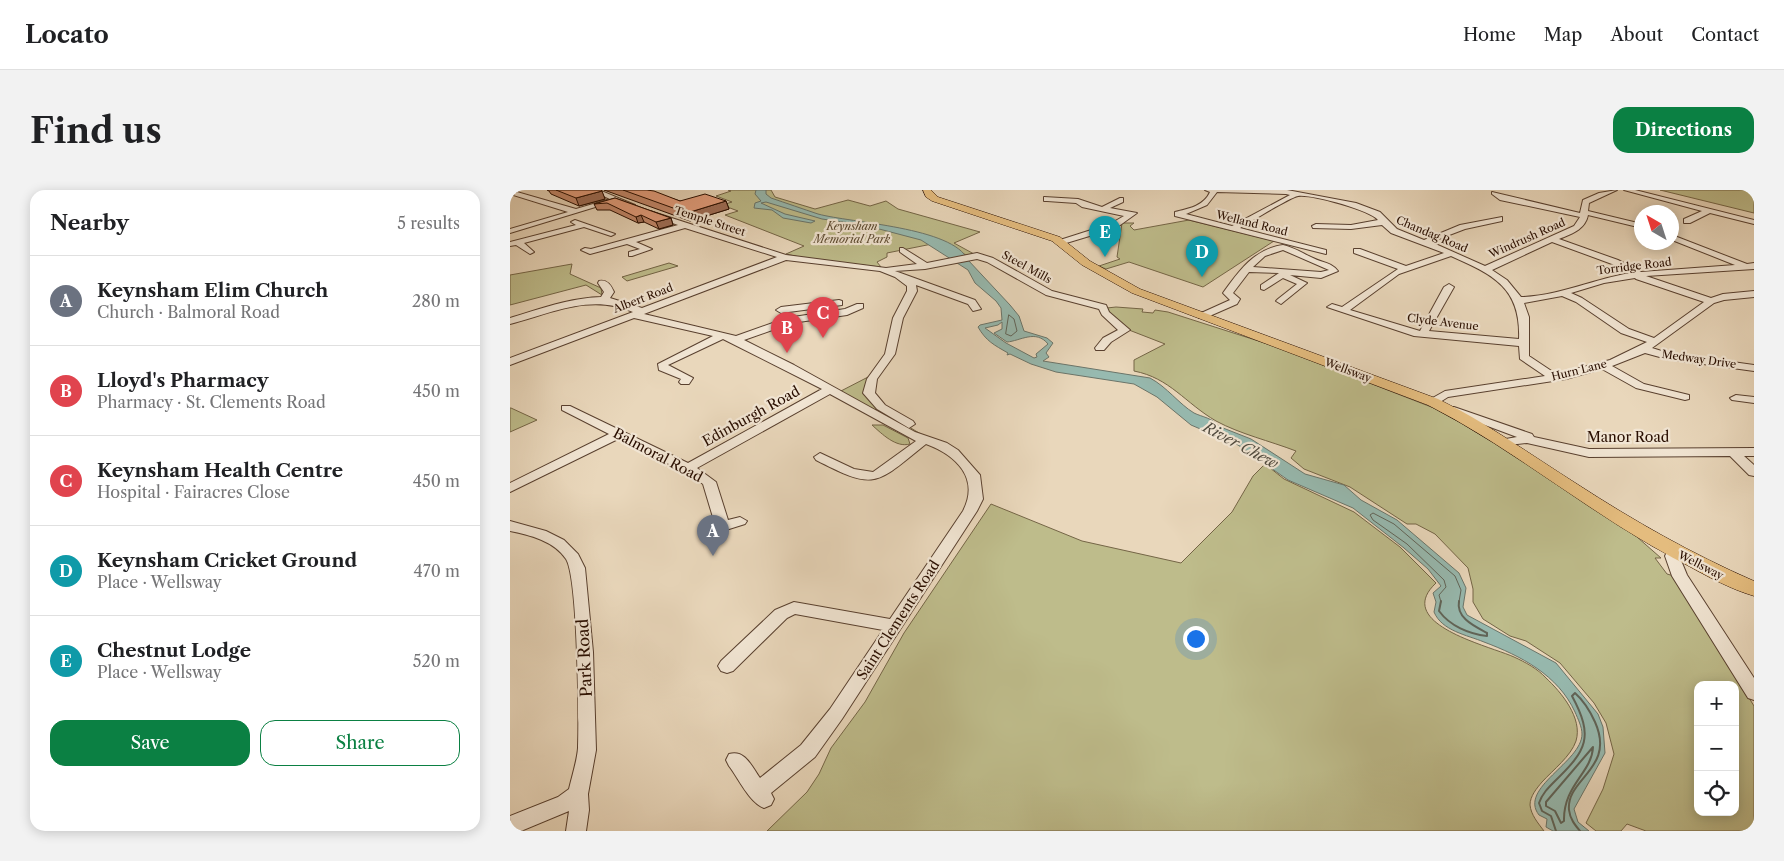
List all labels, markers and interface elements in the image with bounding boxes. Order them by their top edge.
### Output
text: Locato [25,20,109,49]
text: Home [1463,24,1516,46]
text: Map [1544,24,1582,46]
text: About [1610,24,1663,46]
text: Contact [1691,24,1759,46]
button: Directions [1613,107,1754,153]
text: Find us [30,109,162,152]
street label: Temple Street [673,203,747,239]
north arrow [1634,205,1679,250]
street label: Welland Road [1214,207,1290,239]
text: Nearby [50,210,129,235]
text: 5 results [397,213,460,233]
street label: Chandag Road [1394,213,1470,256]
street label: Windrush Road [1486,215,1568,262]
pin: E [1089,216,1121,257]
park label: Keynsham Memorial Park [812,219,891,246]
pin: D [1186,236,1218,277]
street label: Steel Mills [1000,248,1055,287]
street label: Torridge Road [1596,254,1673,278]
text: Keynsham Elim Church [97,279,328,302]
street label: Albert Road [610,280,675,316]
text: A [60,291,72,311]
text: 280 m [412,291,460,311]
pin: C [807,297,839,338]
text: Church · Balmoral Road [97,302,280,322]
street label: Clyde Avenue [1406,311,1480,333]
pin: B [771,312,803,353]
street label: Medway Drive [1661,347,1737,371]
street label: Wellsway [1322,354,1374,386]
street label: Hurn Lane [1550,356,1608,384]
text: Lloyd's Pharmacy [97,369,268,392]
text: B [60,381,72,401]
text: 450 m [413,381,460,401]
street label: Edinburgh Road [699,382,803,450]
text: Pharmacy · St. Clements Road [97,392,326,412]
water label: River Chew [1199,417,1282,473]
street label: Balmoral Road [610,424,706,486]
street label: Manor Road [1587,428,1670,446]
text: Keynsham Health Centre [97,459,343,482]
text: C [60,471,72,491]
text: 450 m [413,471,460,491]
text: Hospital · Fairacres Close [97,482,290,502]
pin: A [697,515,729,556]
street label: Wellsway [1675,547,1727,583]
text: Keynsham Cricket Ground [97,549,357,572]
street label: Saint Clements Road [853,556,944,683]
text: D [59,561,73,581]
text: 470 m [414,561,460,581]
text: Place · Wellsway [97,572,222,592]
street label: Park Road [572,618,596,698]
your location [1183,626,1209,652]
text: Chestnut Lodge [97,639,251,662]
text: E [60,651,72,671]
text: 520 m [413,651,460,671]
text: Place · Wellsway [97,662,222,682]
map controls [1694,681,1739,816]
button: + [1694,681,1739,726]
button: Save [50,720,250,766]
button: Share [260,720,460,766]
button: − [1694,726,1739,771]
button: locate [1694,771,1739,816]

